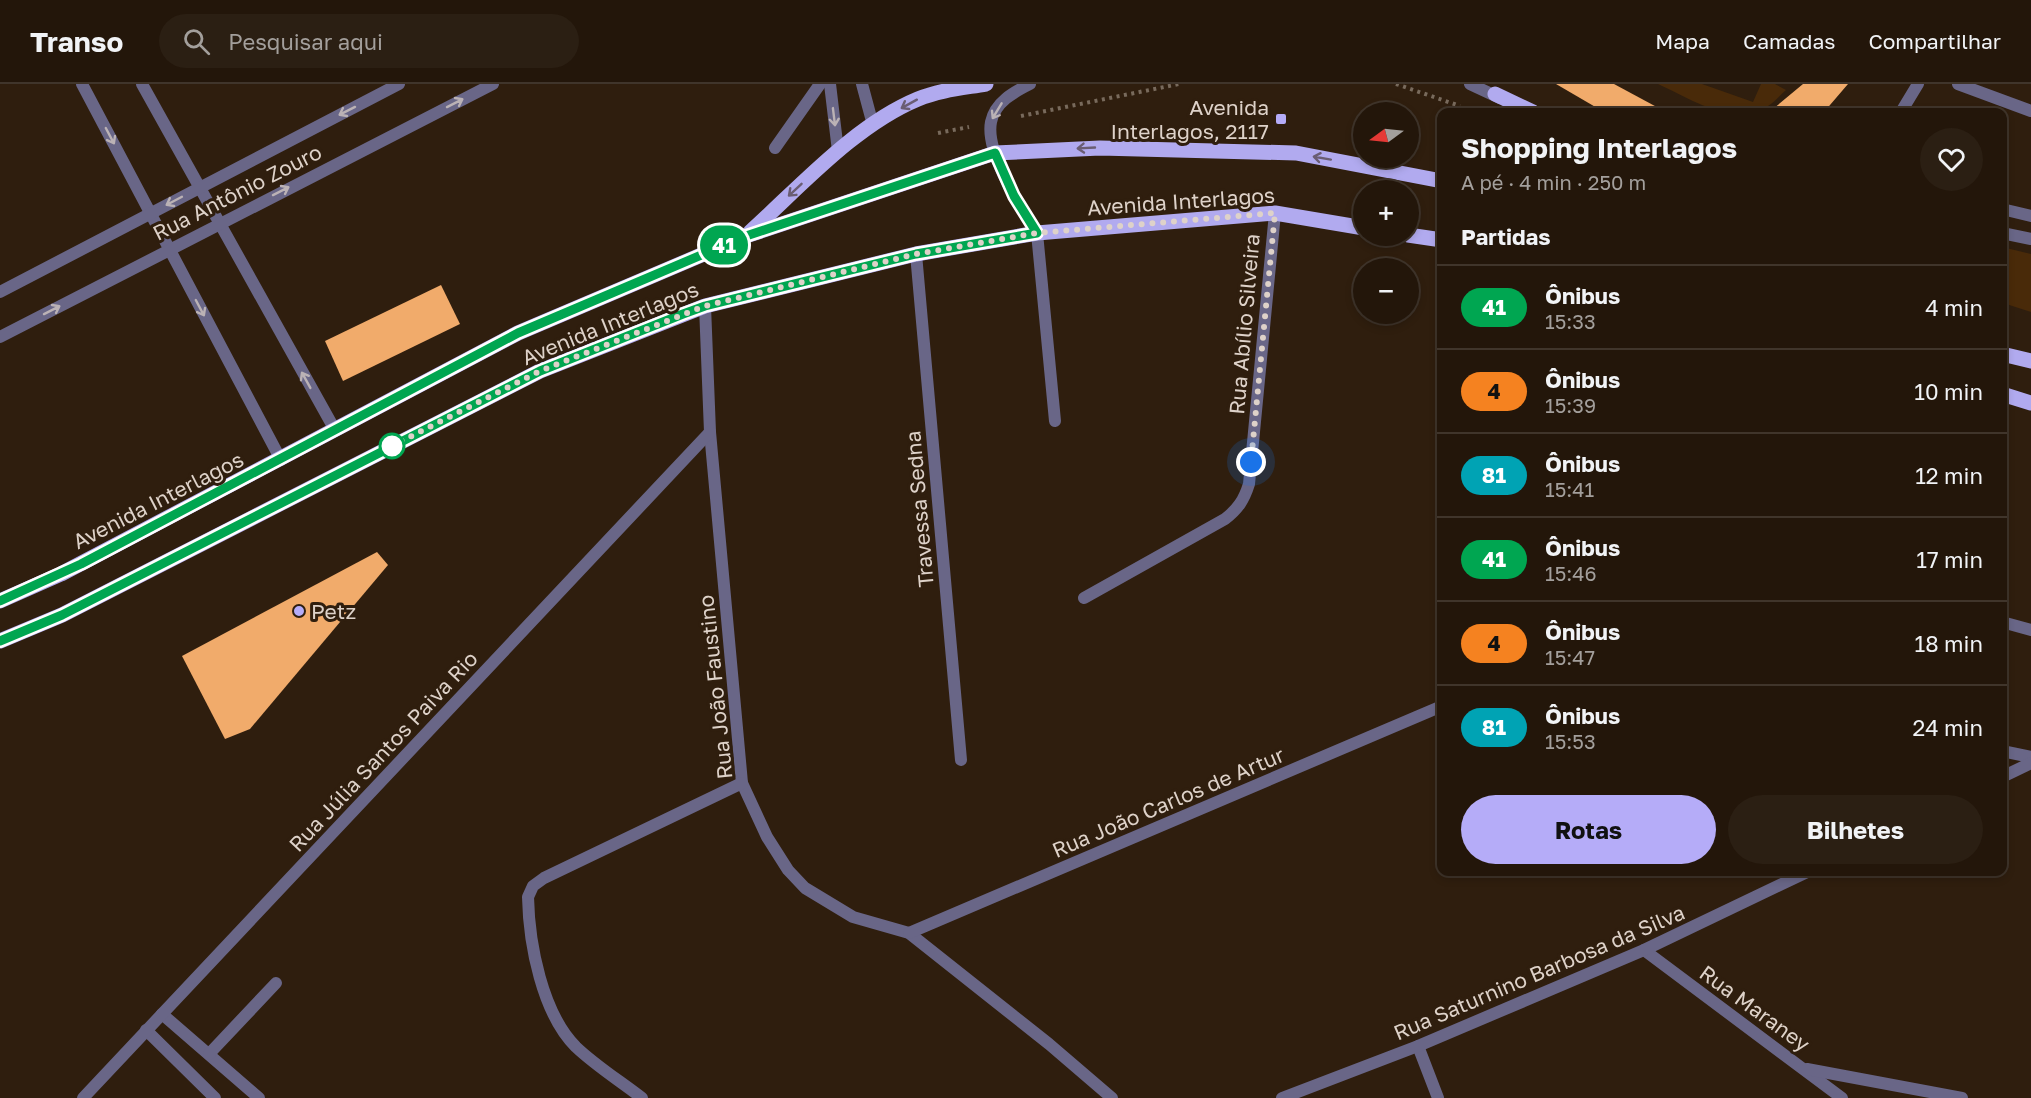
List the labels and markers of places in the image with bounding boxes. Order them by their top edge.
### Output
place label: Avenida Interlagos, 2117 [1110,94,1269,144]
marker: Avenida Interlagos, 2117 [1274,112,1288,126]
unlabelled marker [379,433,405,459]
place label: Petz [311,598,356,624]
marker: Petz [292,604,306,618]

